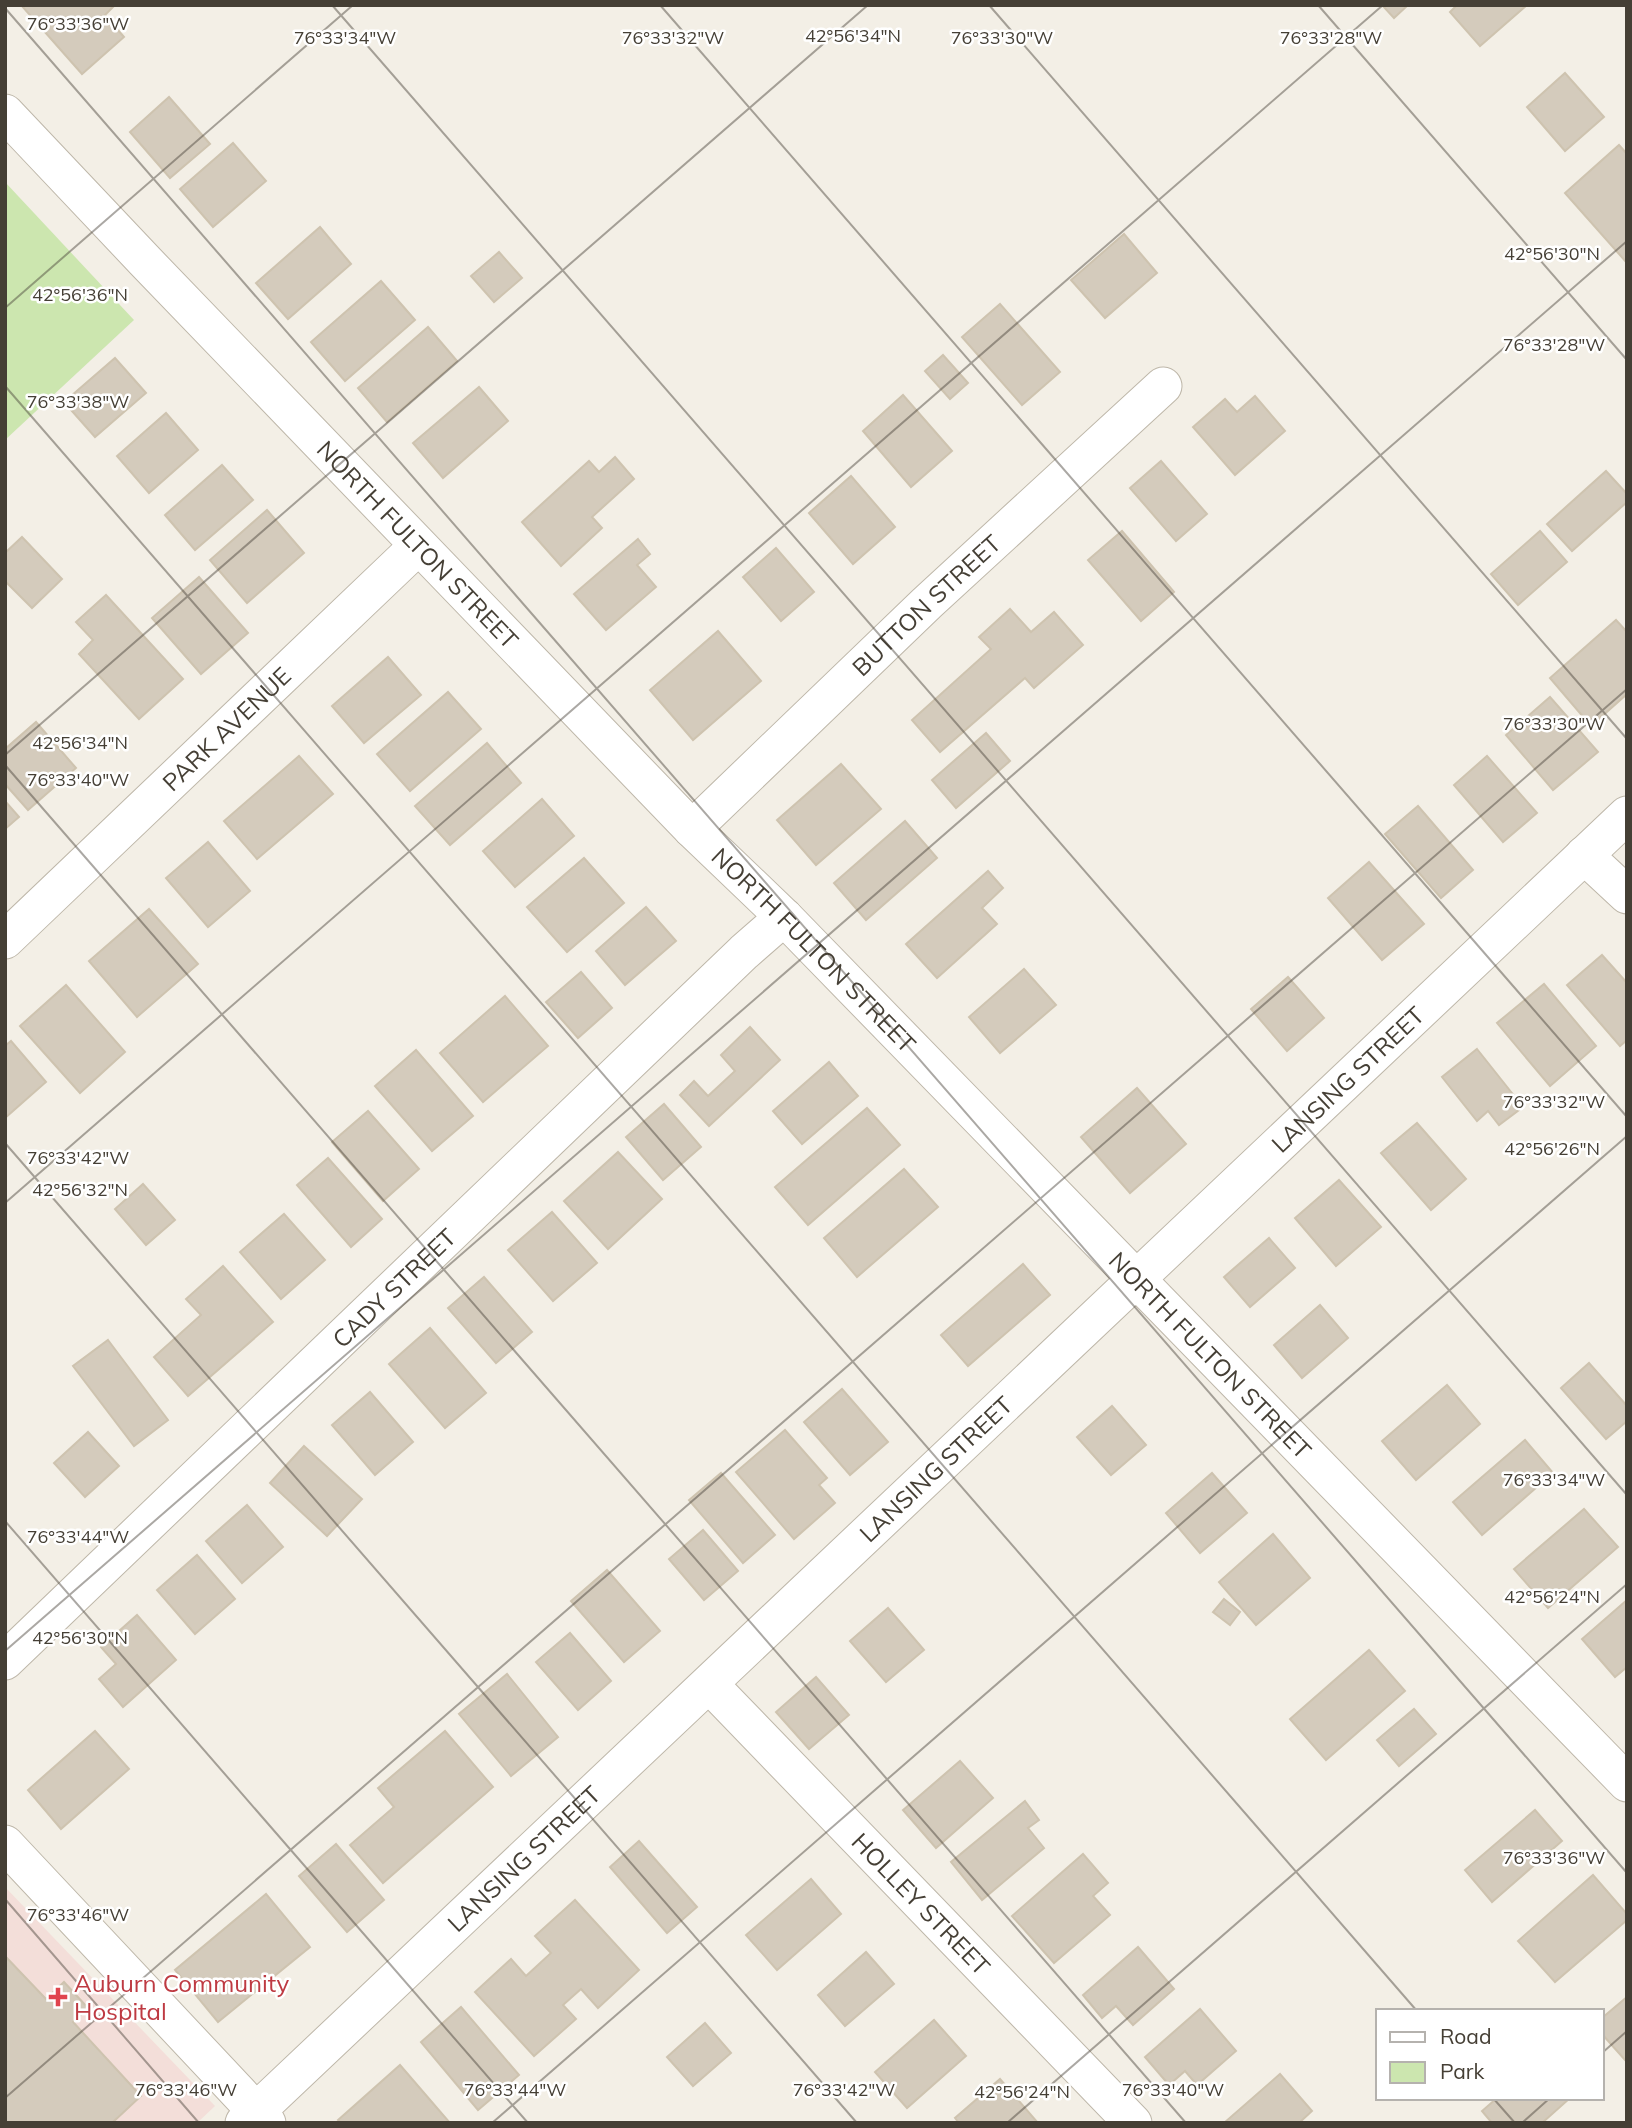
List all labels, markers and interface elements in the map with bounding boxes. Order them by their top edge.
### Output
text: 76°33'36"W [27,12,129,35]
text: 42°56'34"N [805,24,901,47]
text: 76°33'34"W [294,26,396,49]
text: 76°33'32"W [622,26,724,49]
text: 76°33'30"W [951,26,1053,49]
text: 76°33'28"W [1280,26,1382,49]
text: 42°56'30"N [1504,242,1600,265]
text: 42°56'36"N [32,283,128,306]
text: 76°33'28"W [1503,333,1605,356]
text: 76°33'38"W [27,390,129,413]
street label: NORTH FULTON STREET [311,434,525,655]
street label: BUTTON STREET [846,528,1007,682]
street label: PARK AVENUE [156,660,297,797]
text: 76°33'30"W [1503,712,1605,735]
text: 42°56'34"N [32,731,128,754]
text: 76°33'40"W [27,768,129,791]
street label: NORTH FULTON STREET [706,841,923,1059]
street label: LANSING STREET [1265,1000,1431,1159]
text: 76°33'32"W [1503,1090,1605,1113]
text: 42°56'26"N [1504,1137,1600,1160]
text: 76°33'42"W [27,1146,129,1169]
text: 42°56'32"N [32,1178,128,1201]
street label: CADY STREET [326,1221,462,1354]
street label: NORTH FULTON STREET [1103,1245,1318,1465]
street label: LANSING STREET [853,1389,1019,1548]
text: 76°33'34"W [1503,1468,1605,1491]
text: 76°33'44"W [27,1525,129,1548]
text: 42°56'24"N [1504,1585,1600,1608]
text: 42°56'30"N [32,1626,128,1649]
street label: LANSING STREET [441,1779,607,1938]
street label: HOLLEY STREET [846,1826,997,1981]
text: 76°33'36"W [1503,1846,1605,1869]
text: 76°33'46"W [27,1903,129,1926]
place label: Auburn Community Hospital [74,1968,289,2026]
marker: Auburn Community Hospital [48,1987,68,2007]
legend [1376,2009,1604,2100]
text: Road [1440,2023,1491,2049]
text: Park [1440,2058,1484,2084]
text: 76°33'46"W [135,2078,237,2101]
text: 76°33'44"W [464,2078,566,2101]
text: 76°33'42"W [793,2078,895,2101]
text: 76°33'40"W [1122,2078,1224,2101]
text: 42°56'24"N [974,2080,1070,2103]

